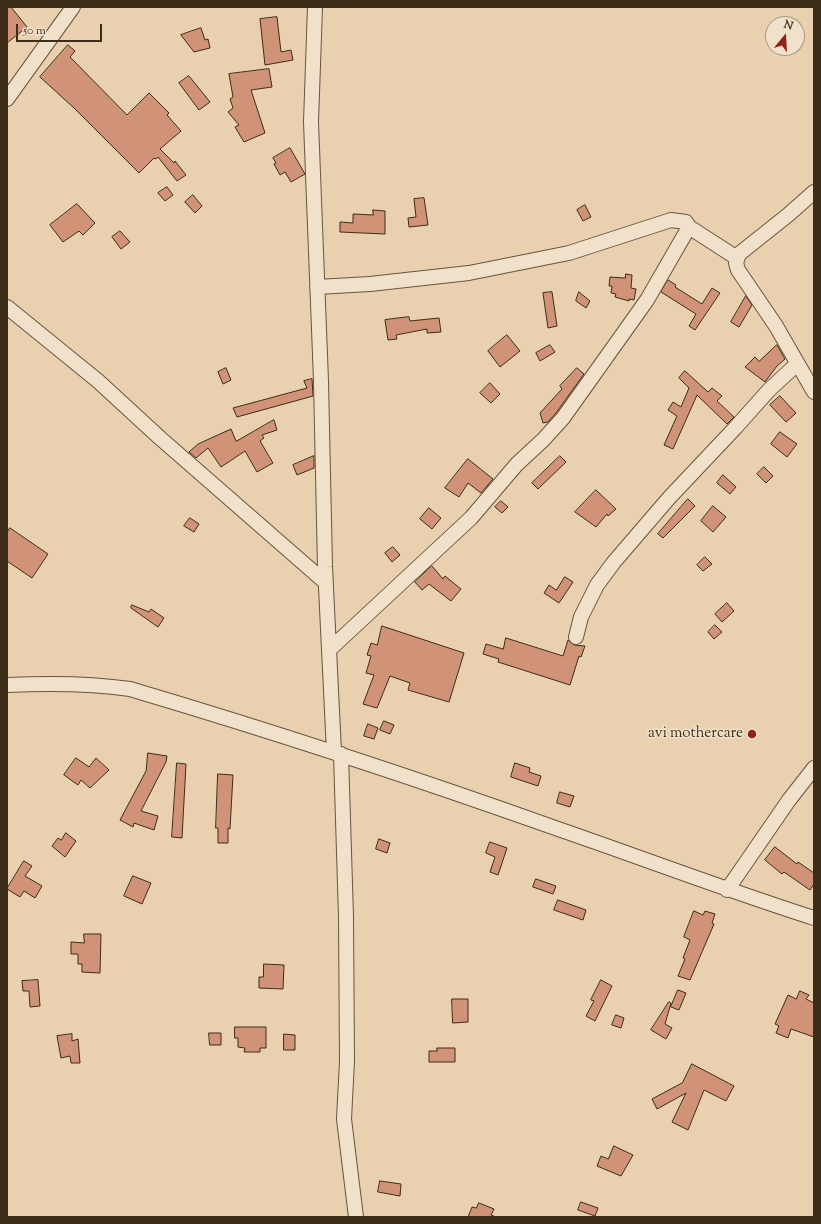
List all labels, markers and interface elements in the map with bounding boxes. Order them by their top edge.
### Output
scale bar [18,16,104,42]
north arrow [765,16,805,56]
text: N [782,17,795,35]
text: 50 m [23,22,46,40]
place label: avi mothercare [648,725,743,743]
marker: avi mothercare [746,728,758,740]

